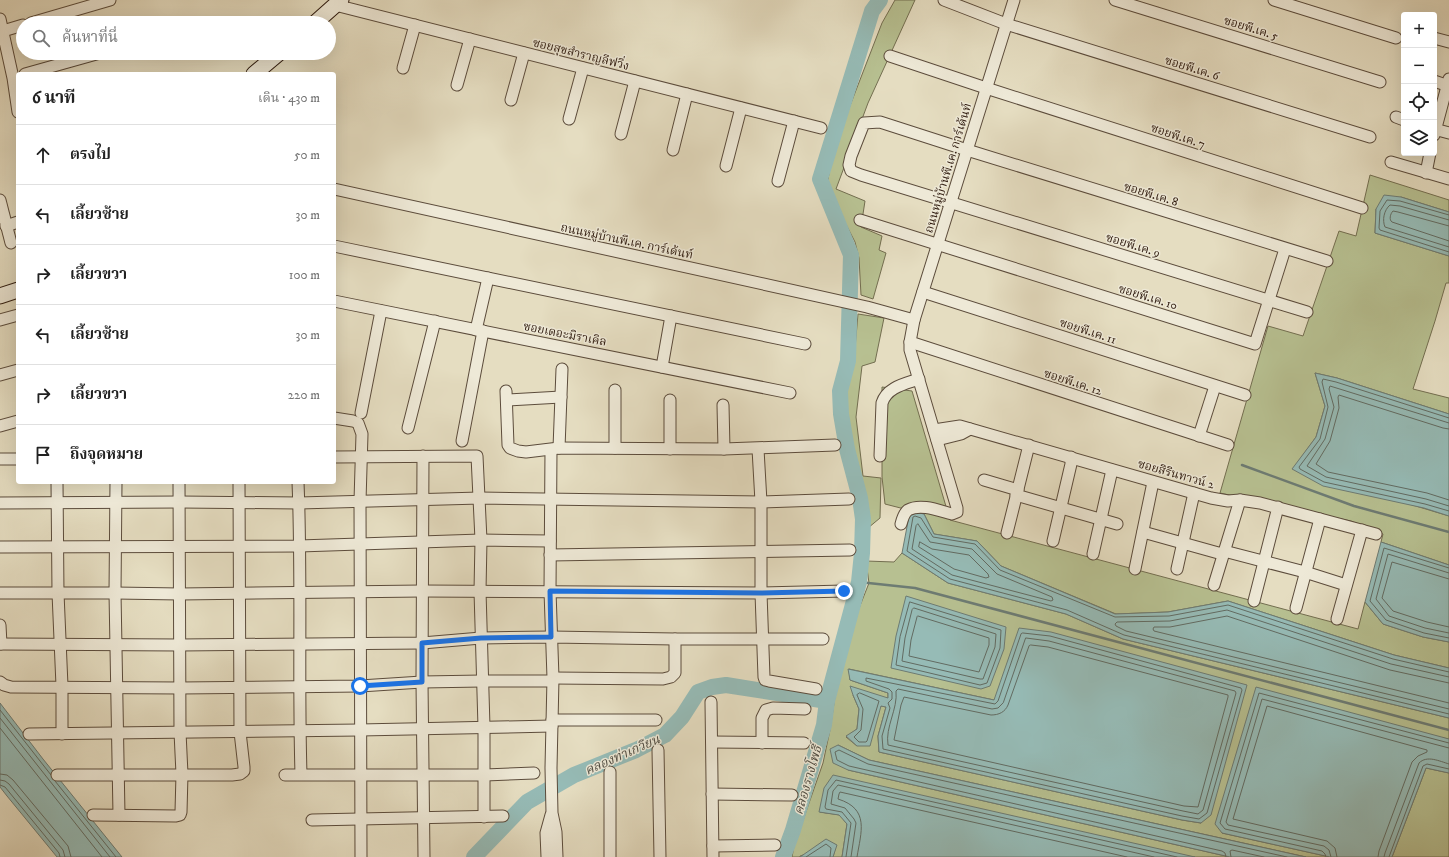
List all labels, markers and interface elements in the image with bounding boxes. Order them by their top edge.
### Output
map controls [1401,12,1437,156]
button: + [1401,12,1437,48]
street label: ซอยพี.เค. 5 [1222,13,1280,44]
search box [16,16,336,60]
icon: search [30,27,52,49]
text: ค้นหาที่นี่ [62,28,118,47]
street label: ซอยสุขสำราญลีฟวิ่ง [531,33,631,74]
button: − [1401,48,1437,84]
street label: ซอยพี.เค. 6 [1163,53,1222,84]
button: locate [1401,84,1437,120]
text: 6 นาที [32,87,76,109]
text: เดิน · 430 m [258,90,320,106]
street label: ถนนหมู่บ้านพี.เค. การ์เด้นท์ [922,101,975,235]
button: layers [1401,120,1437,156]
street label: ซอยพี.เค. 7 [1149,121,1207,152]
icon: ahead [32,144,54,166]
text: ตรงไป [70,145,111,164]
text: 50 m [294,147,320,163]
street label: ซอยพี.เค. 8 [1122,179,1180,210]
icon: left [32,204,54,226]
text: เลี้ยวซ้าย [70,205,129,224]
text: 30 m [296,207,320,223]
street label: ถนนหมู่บ้านพี.เค. การ์เด้นท์ [559,220,695,263]
street label: ซอยพี.เค. 9 [1104,230,1162,261]
icon: right [32,264,54,286]
text: เลี้ยวขวา [70,265,127,284]
text: 100 m [289,267,320,283]
street label: ซอยพี.เค. 10 [1117,281,1179,314]
street label: ซอยพี.เค. 11 [1058,315,1118,348]
street label: ซอยเดอะมิราเคิล [522,319,608,350]
icon: left [32,324,54,346]
text: เลี้ยวซ้าย [70,325,129,344]
text: 30 m [296,327,320,343]
street label: ซอยพี.เค. 12 [1042,366,1104,399]
icon: right [32,384,54,406]
text: เลี้ยวขวา [70,385,127,404]
text: 220 m [288,387,320,403]
icon: arrive [32,444,54,466]
text: ถึงจุดหมาย [70,445,143,464]
street label: ซอยสิรินทาวน์ 2 [1136,456,1216,493]
route end [835,582,853,600]
route start [351,677,369,695]
water label: คลองท่าเกวียน [582,731,663,779]
water label: คลองรางโพธิ์ [789,739,827,817]

